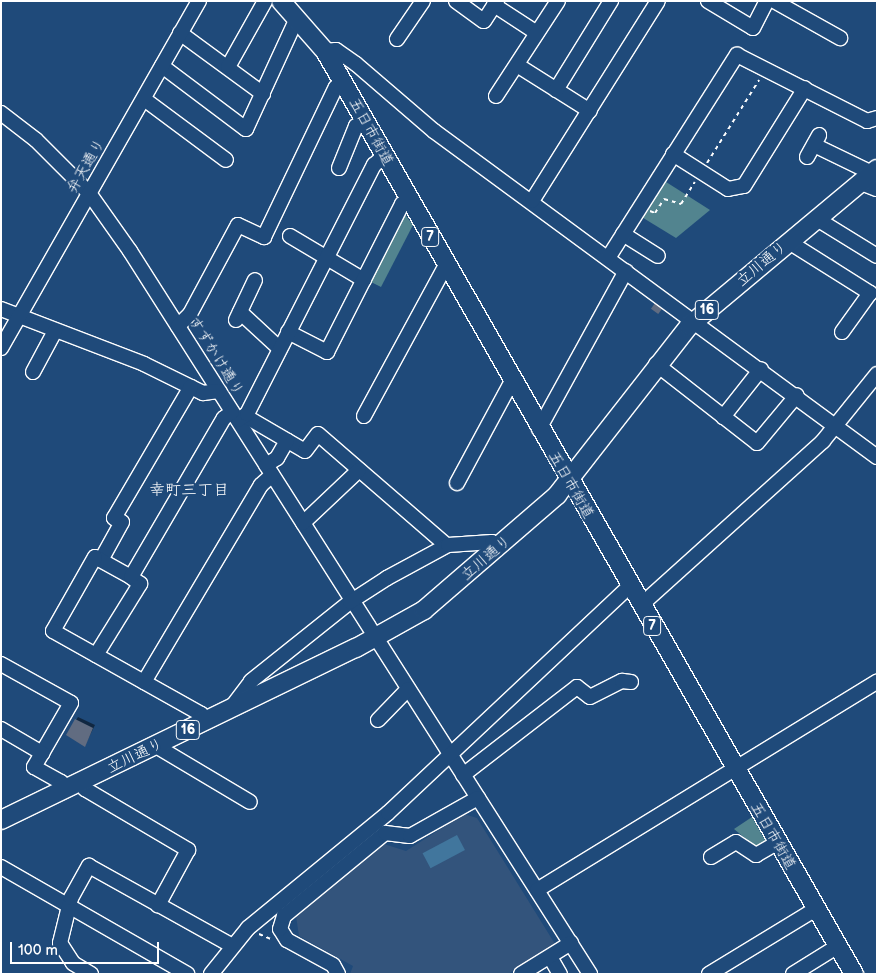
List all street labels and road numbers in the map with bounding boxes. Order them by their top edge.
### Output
street label: 五日市街道 [345,95,397,169]
street label: 弁天通り [63,136,109,196]
road number: 7 [420,226,440,248]
street label: 立川通り [733,238,791,290]
road number: 16 [694,298,720,322]
street label: すずかけ通り [185,313,247,399]
street label: 五日市街道 [544,448,598,522]
street label: 立川通り [457,532,515,584]
road number: 7 [642,614,662,638]
road number: 16 [176,718,200,742]
street label: 立川通り [104,735,166,777]
street label: 五日市街道 [746,799,800,873]

